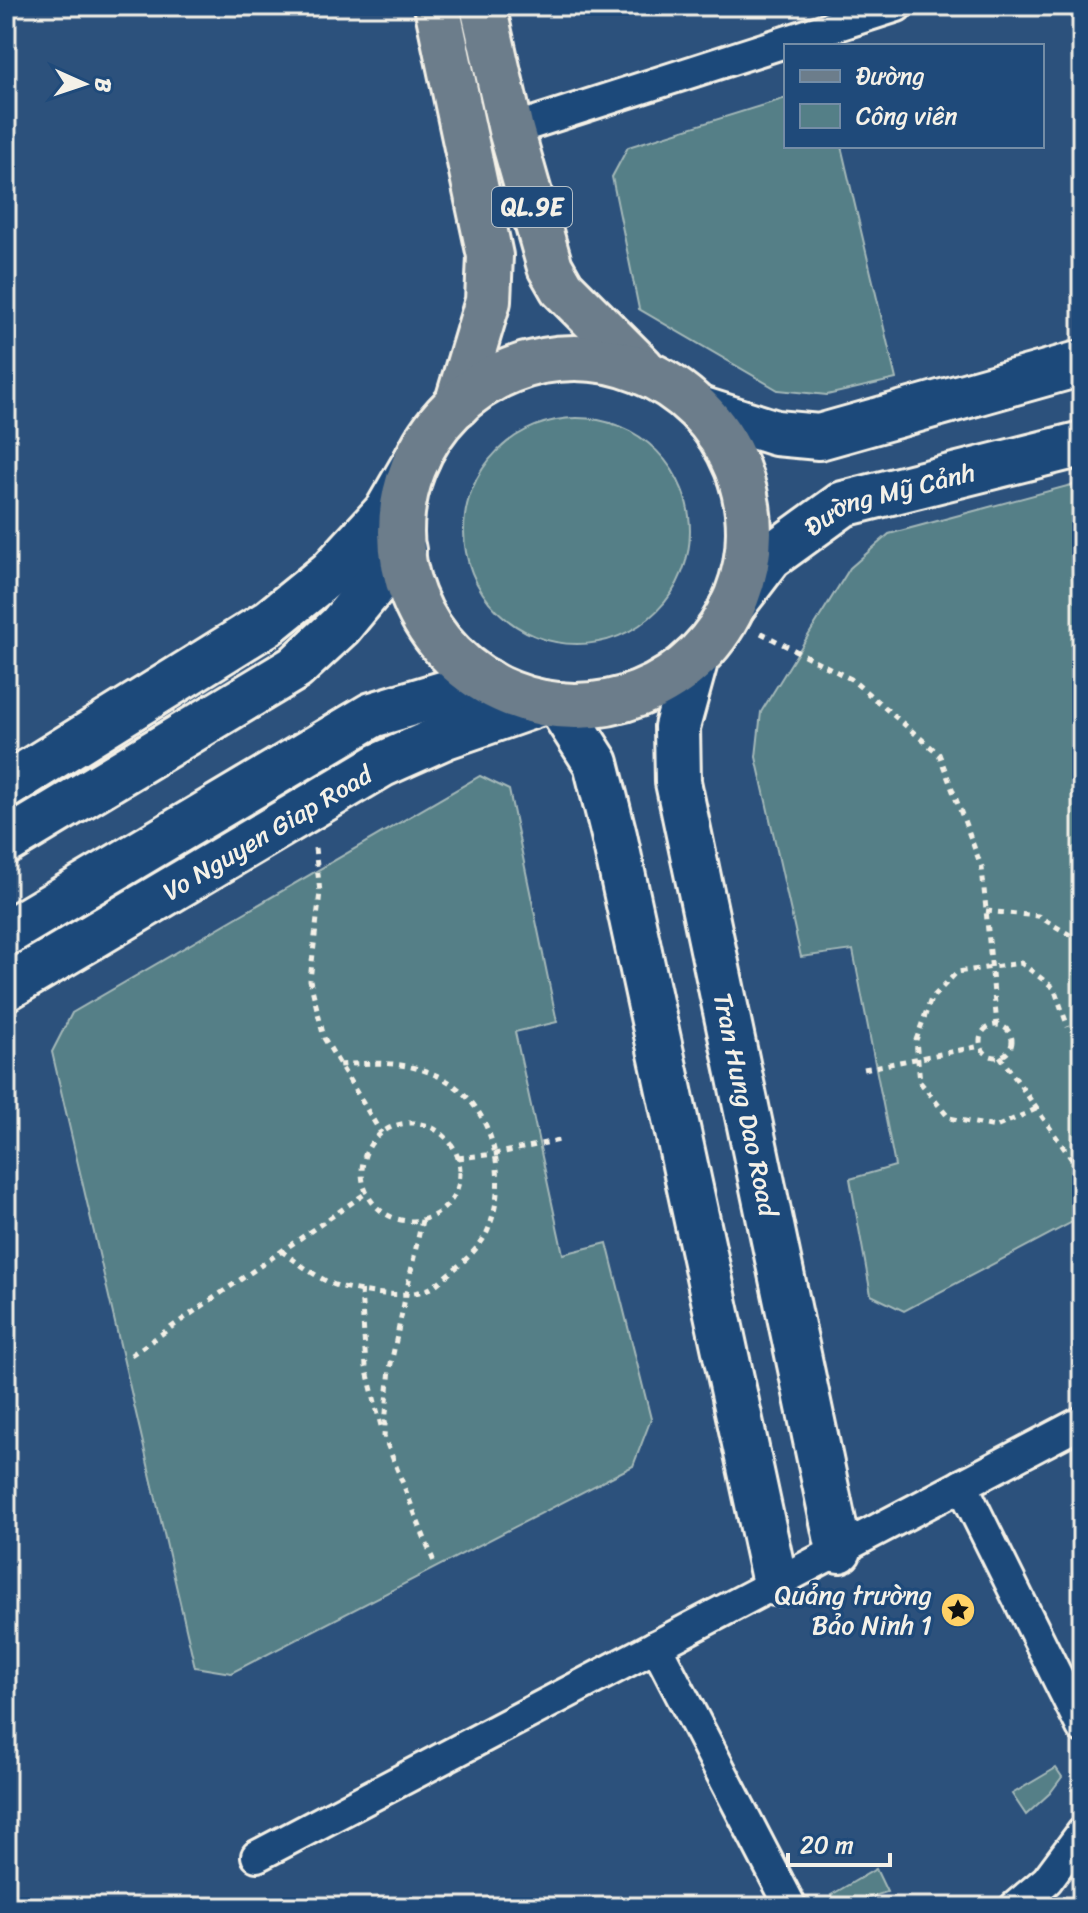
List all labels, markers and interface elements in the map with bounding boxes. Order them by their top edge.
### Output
north arrow [44,44,124,124]
legend [784,44,1044,148]
text: Đường [856,55,925,97]
text: B [84,77,123,93]
text: Công viên [856,95,958,137]
road number: QL.9E [492,187,572,227]
street label: Đường Mỹ Cảnh [794,449,980,549]
street label: Vo Nguyen Giap Road [153,751,383,913]
street label: Tran Hung Dao Road [700,988,792,1223]
place label: Quảng trường Bảo Ninh 1 [774,1572,932,1648]
place icon: Quảng trường Bảo Ninh 1 [939,1591,977,1629]
scale bar [788,1817,890,1867]
text: 20 m [800,1824,854,1866]

